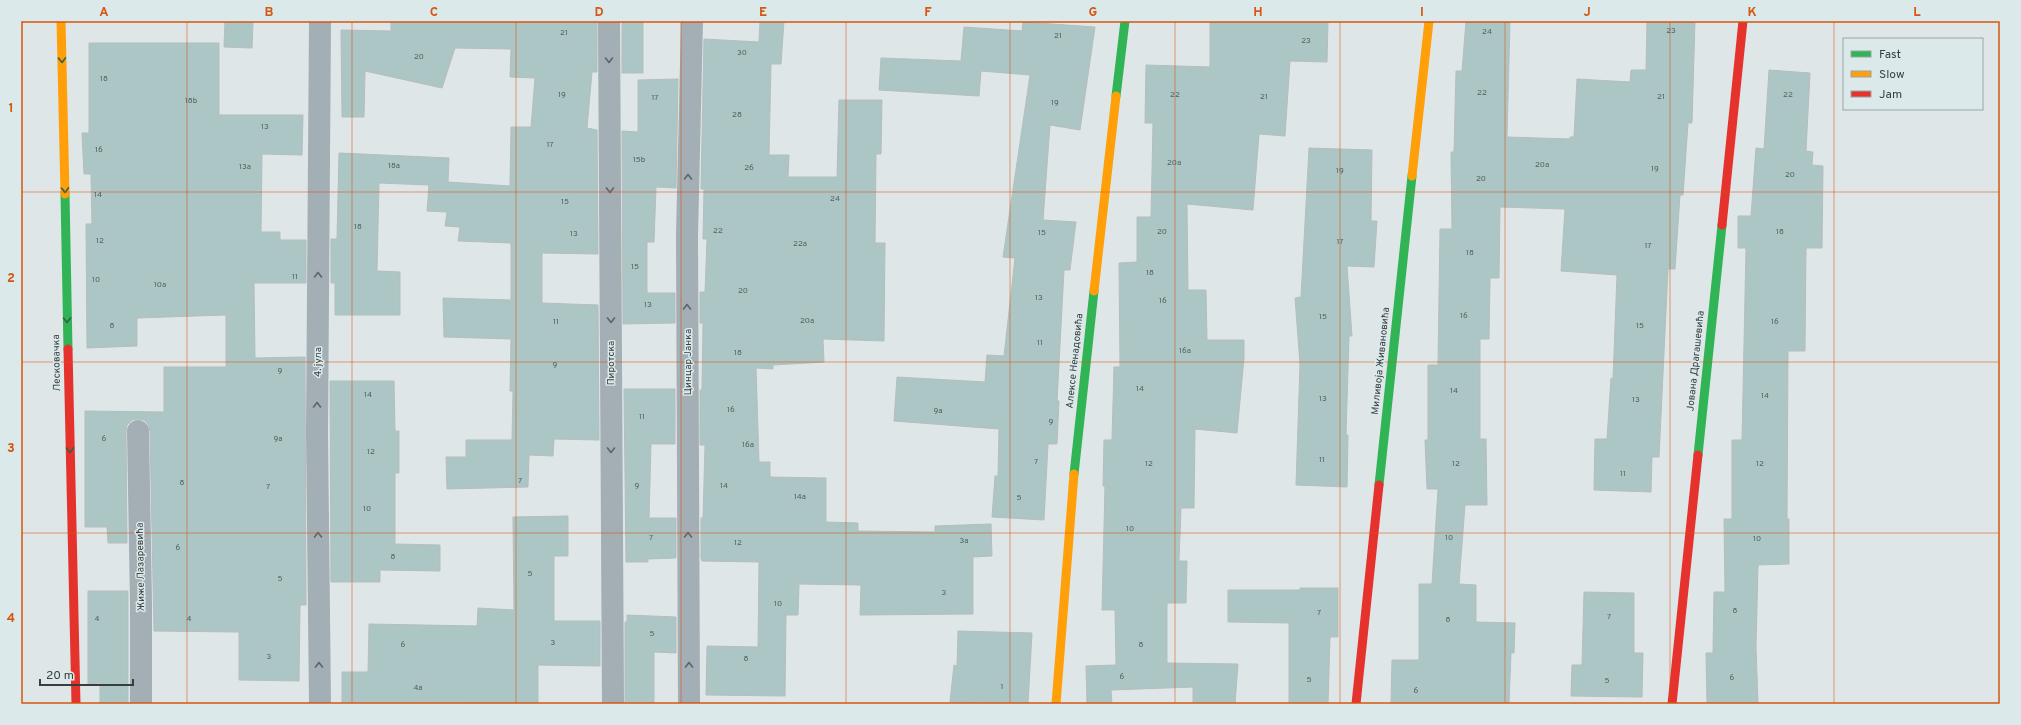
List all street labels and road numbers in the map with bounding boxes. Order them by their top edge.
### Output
street label: Миливоја Живановића [1369,307,1393,415]
street label: Јована Драгашевића [1684,310,1708,412]
street label: Алексе Ненадовића [1064,313,1086,409]
street label: Цинцар Јанка [682,329,695,395]
street label: Лесковачка [50,334,64,392]
street label: Пиротска [605,341,618,385]
street label: 4. јула [312,347,325,377]
street label: Жиже Лазаревића [134,523,148,611]

